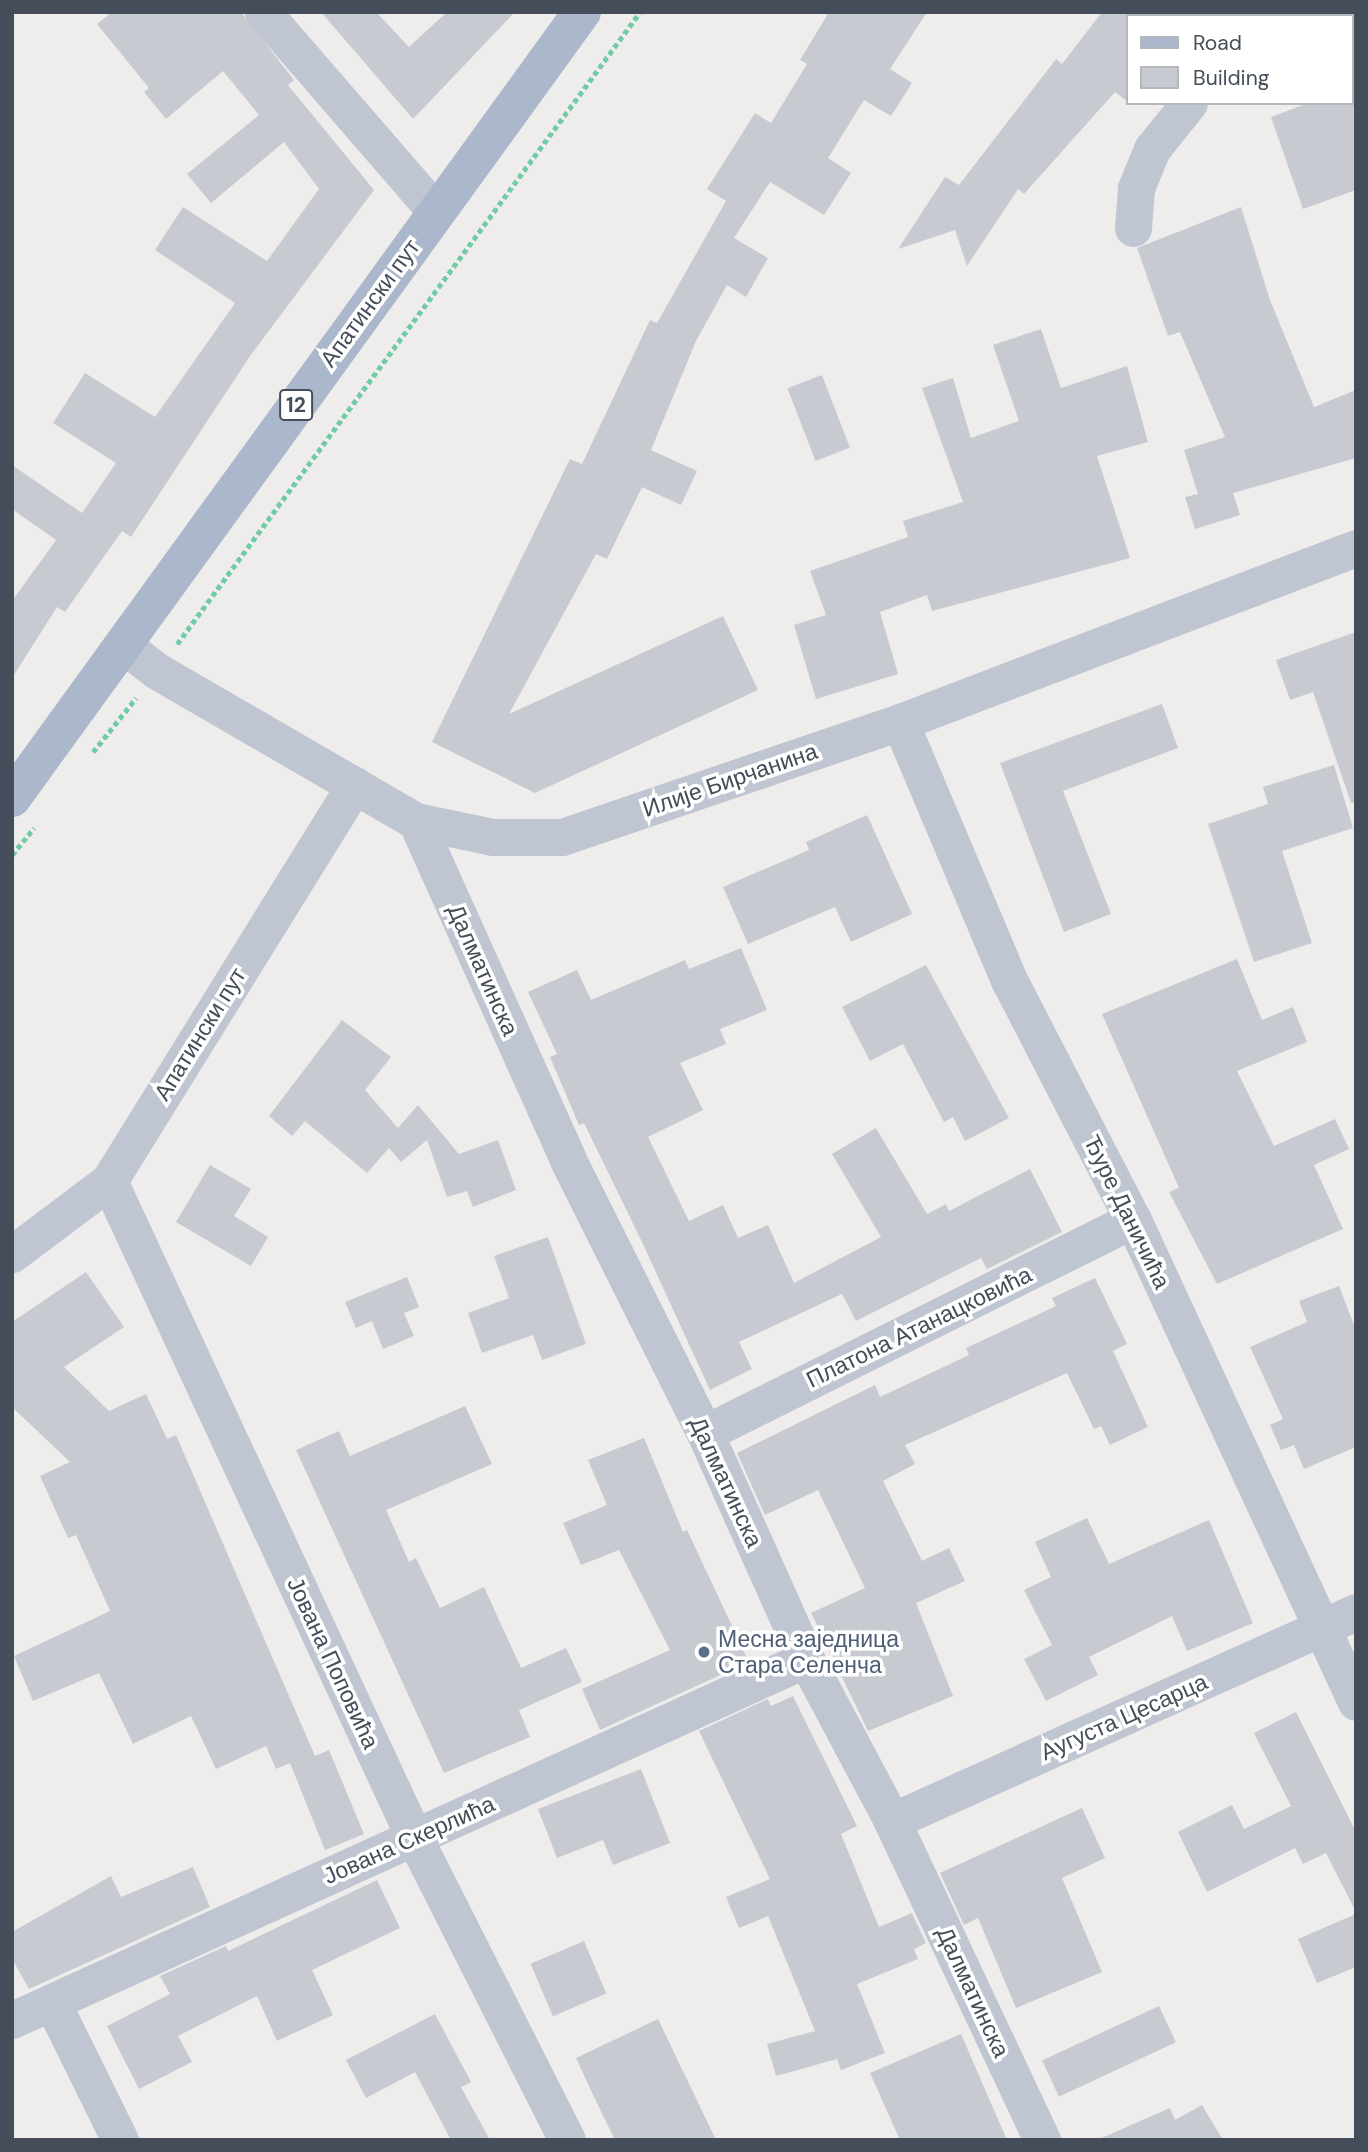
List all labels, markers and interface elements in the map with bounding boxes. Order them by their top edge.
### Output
legend [1126,14,1354,105]
text: Road [1193,29,1242,57]
text: Building [1193,64,1269,92]
street label: Апатински пут [314,234,426,372]
road number: 12 [278,388,314,422]
street label: Илије Бирчанина [639,737,821,823]
street label: Далматинска [442,900,524,1040]
street label: Апатински пут [148,963,252,1105]
street label: Ђуре Даничића [1078,1131,1176,1293]
street label: Платона Атанацковића [802,1260,1036,1394]
street label: Далматинска [684,1412,768,1552]
street label: Јована Поповића [281,1573,385,1753]
place label: Месна заједница Стара Селенча [718,1625,899,1679]
marker: Месна заједница Стара Селенча [696,1644,712,1660]
street label: Аугуста Цесарца [1036,1668,1212,1766]
street label: Јована Скерлића [319,1790,499,1890]
street label: Далматинска [931,1922,1015,2062]

